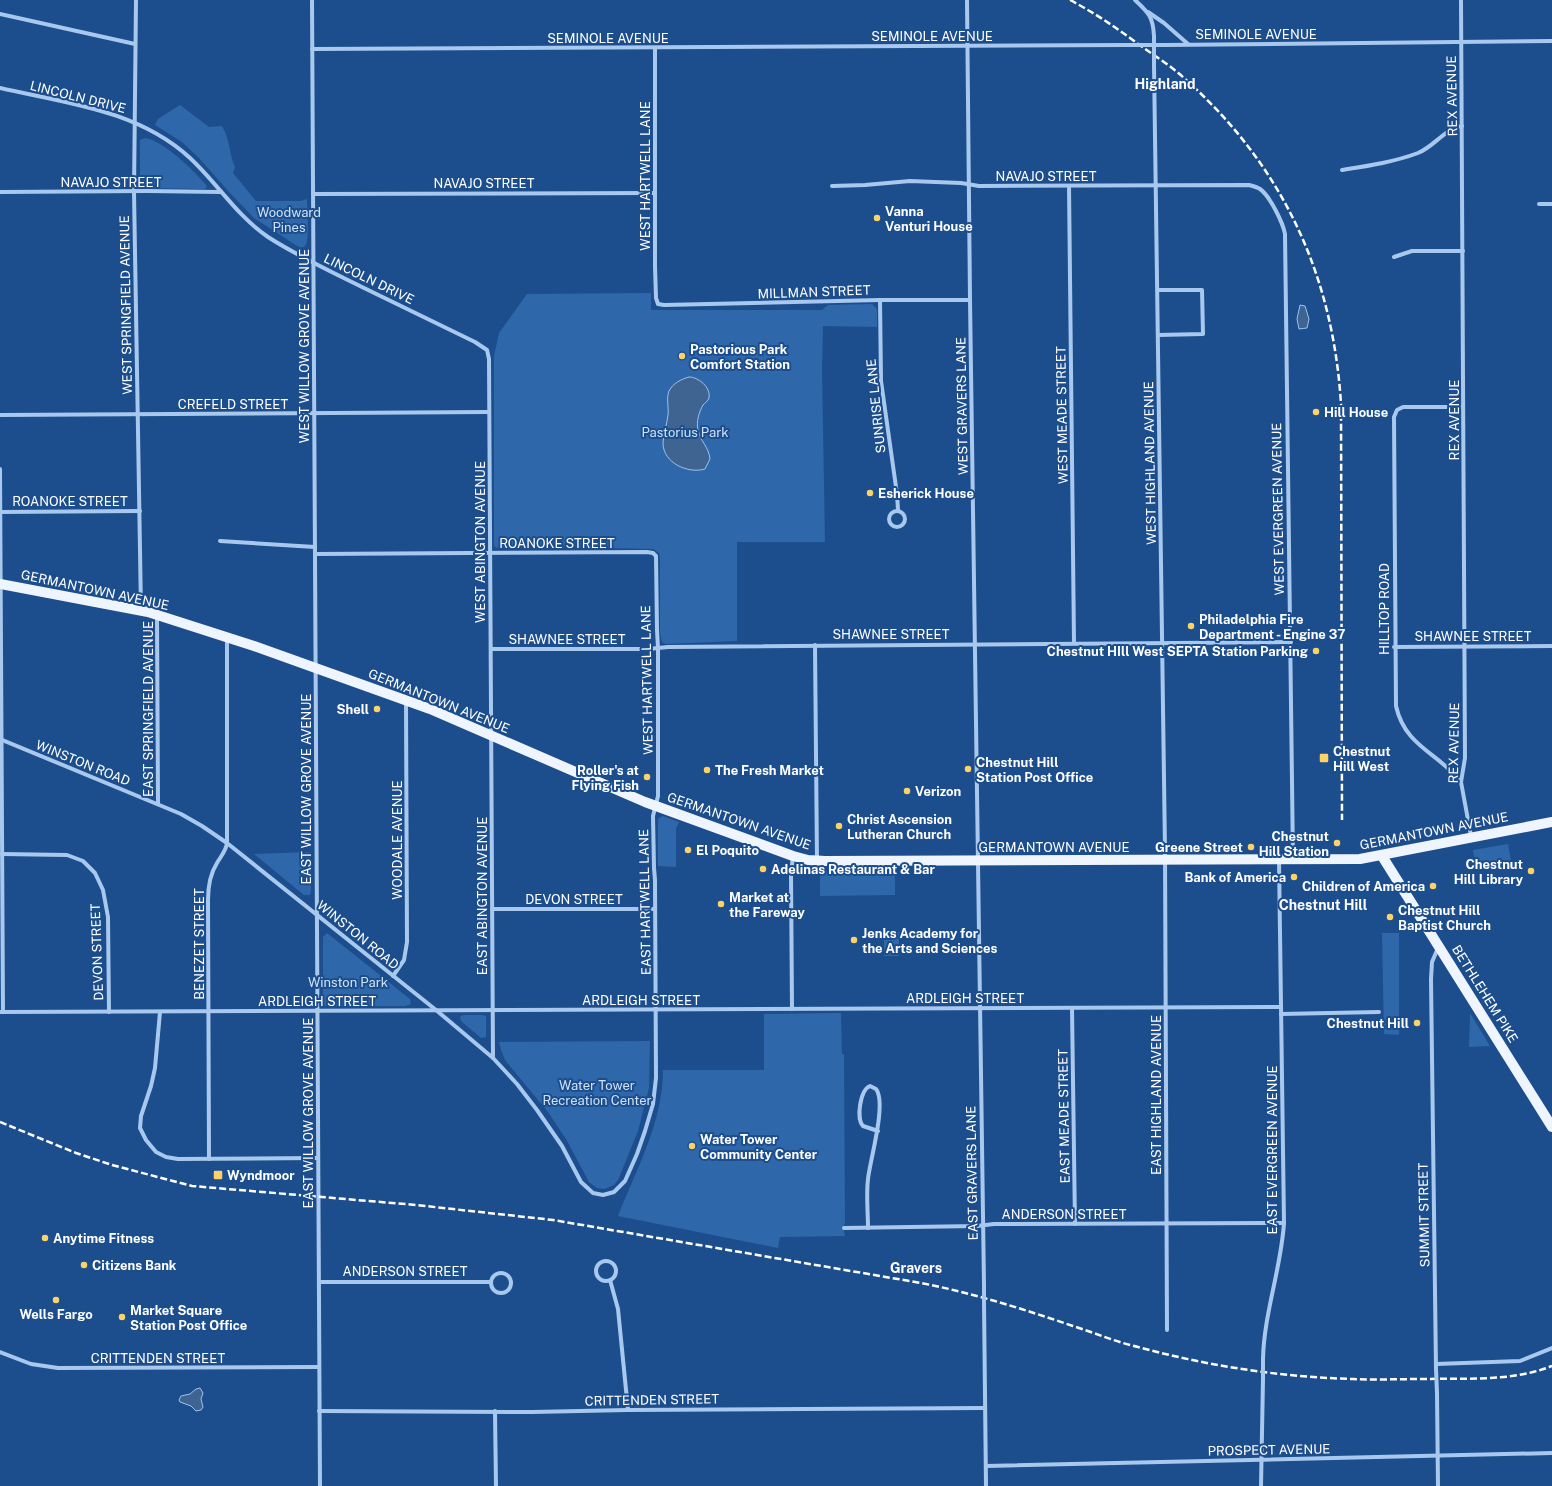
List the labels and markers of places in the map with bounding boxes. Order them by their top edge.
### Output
place label: Vanna Venturi House [885,204,973,234]
marker: Vanna Venturi House [872,213,882,223]
place label: Pastorious Park Comfort Station [690,342,790,372]
marker: Pastorious Park Comfort Station [677,351,687,361]
place label: Hill House [1324,405,1388,420]
marker: Hill House [1311,407,1321,417]
place label: Esherick House [878,486,974,501]
marker: Esherick House [865,488,875,498]
place label: Philadelphia Fire Department - Engine 37 [1199,612,1345,642]
marker: Philadelphia Fire Department - Engine 37 [1186,621,1196,631]
place label: Chestnut HIll West SEPTA Station Parking [1047,644,1308,659]
marker: Chestnut HIll West SEPTA Station Parking [1311,646,1321,656]
place label: Shell [336,702,369,717]
marker: Shell [372,704,382,714]
place label: Chestnut Hill West [1333,744,1391,774]
marker: Chestnut Hill West [1318,752,1330,764]
place label: Chestnut Hill Station Post Office [976,755,1093,785]
place label: Roller's at Flying Fish [571,763,639,793]
place label: The Fresh Market [715,763,824,778]
marker: Chestnut Hill Station Post Office [963,764,973,774]
marker: The Fresh Market [702,765,712,775]
marker: Roller's at Flying Fish [642,772,652,782]
place label: Verizon [915,784,961,799]
marker: Verizon [902,786,912,796]
place label: Christ Ascension Lutheran Church [847,812,952,842]
marker: Christ Ascension Lutheran Church [834,821,844,831]
place label: Chestnut Hill Station [1259,829,1329,859]
marker: Chestnut Hill Station [1332,838,1342,848]
place label: Greene Street [1155,840,1243,855]
marker: Greene Street [1246,842,1256,852]
place label: El Poquito [696,843,759,858]
marker: El Poquito [683,845,693,855]
place label: Chestnut Hill Library [1454,857,1524,887]
place label: Adelinas Restaurant & Bar [771,862,935,877]
marker: Adelinas Restaurant & Bar [758,864,768,874]
marker: Chestnut Hill Library [1526,866,1536,876]
place label: Bank of America [1184,870,1286,885]
marker: Bank of America [1289,872,1299,882]
place label: Children of America [1302,879,1425,894]
marker: Children of America [1428,881,1438,891]
place label: Market at the Fareway [729,890,805,920]
marker: Market at the Fareway [716,899,726,909]
place label: Chestnut Hill Baptist Church [1398,903,1491,933]
marker: Chestnut Hill Baptist Church [1385,912,1395,922]
place label: Jenks Academy for the Arts and Sciences [862,926,997,956]
marker: Jenks Academy for the Arts and Sciences [849,935,859,945]
place label: Chestnut Hill [1327,1016,1409,1031]
marker: Chestnut Hill [1412,1018,1422,1028]
place label: Water Tower Community Center [700,1132,818,1162]
marker: Water Tower Community Center [687,1141,697,1151]
place label: Wyndmoor [227,1168,295,1183]
marker: Wyndmoor [212,1169,224,1181]
place label: Anytime Fitness [53,1231,154,1246]
marker: Anytime Fitness [40,1233,50,1243]
place label: Citizens Bank [92,1258,177,1273]
marker: Citizens Bank [79,1260,89,1270]
marker: Wells Fargo [51,1295,61,1305]
place label: Market Square Station Post Office [130,1303,247,1333]
place label: Wells Fargo [19,1307,93,1322]
marker: Market Square Station Post Office [117,1312,127,1322]

